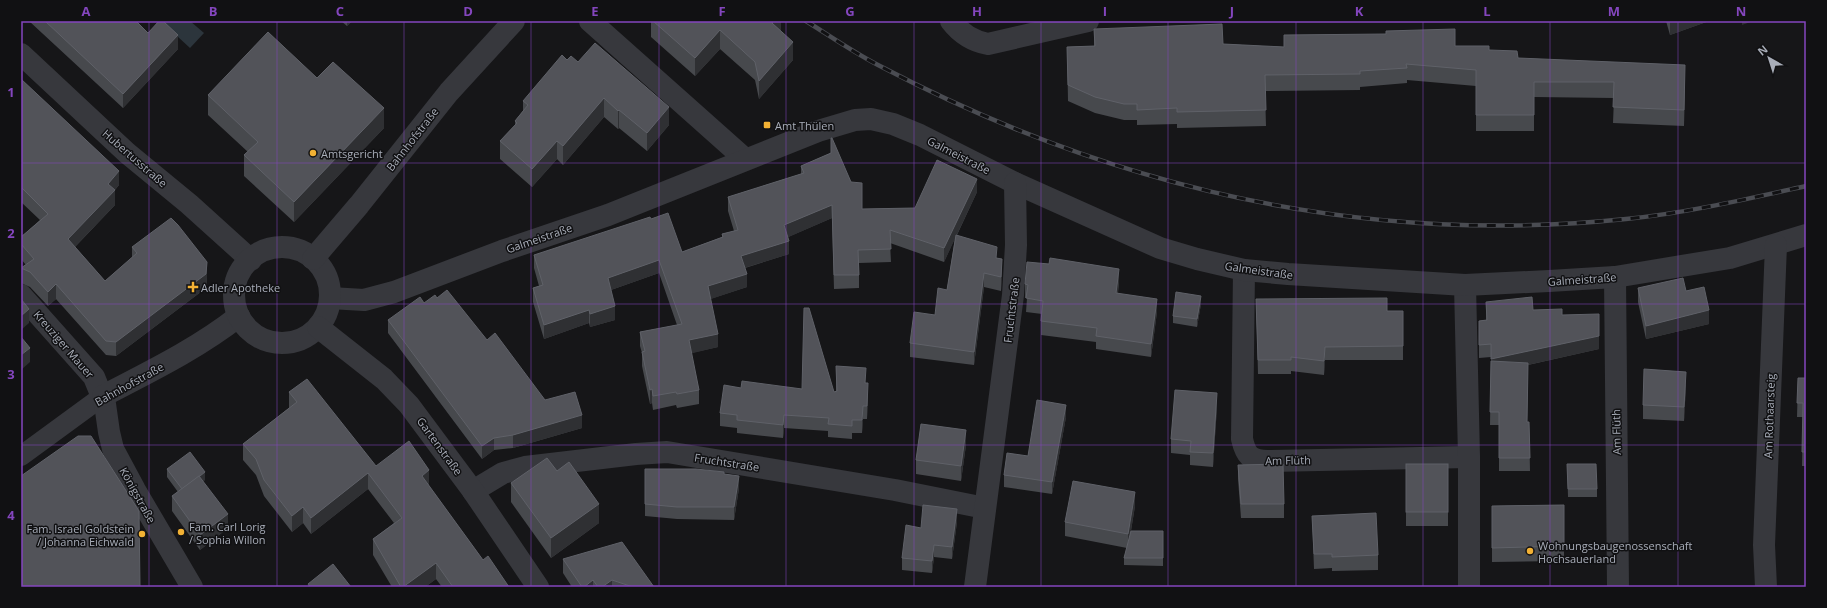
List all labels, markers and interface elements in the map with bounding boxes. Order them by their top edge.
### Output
text: A [82,2,91,20]
text: B [209,2,218,20]
text: C [336,2,344,20]
text: D [463,2,473,20]
text: E [591,2,599,20]
text: F [718,2,726,20]
text: G [845,2,855,20]
text: H [972,2,982,20]
text: I [1103,2,1107,20]
text: J [1229,2,1234,20]
text: K [1355,2,1364,20]
text: L [1483,2,1491,20]
text: M [1608,2,1620,20]
text: N [1736,2,1746,20]
north arrow [1749,38,1789,78]
text: N [1754,41,1771,58]
text: 1 [7,83,15,101]
street label: Bahnhofstraße [383,104,441,174]
place label: Amt Thülen [775,118,834,133]
marker: Amt Thülen [762,120,772,130]
street label: Hubertusstraße [100,126,170,190]
street label: Galmeistraße [925,133,993,177]
place label: Amtsgericht [321,146,383,161]
marker: Amtsgericht [308,148,318,158]
street label: Galmeistraße [504,220,574,256]
text: 2 [7,224,15,242]
street label: Galmeistraße [1224,258,1294,282]
street label: Galmeistraße [1547,269,1617,289]
street label: Fruchtstraße [1000,277,1022,343]
place label: Adler Apotheke [201,280,280,295]
marker: Adler Apotheke [188,282,198,292]
street label: Kreuziger Mauer [30,307,98,381]
street label: Bahnhofstraße [92,359,166,409]
text: 3 [7,365,15,383]
street label: Am Rothaarsteig [1760,373,1778,459]
street label: Am Flüth [1608,409,1624,455]
street label: Gartenstraße [414,414,466,478]
street label: Fruchtstraße [693,449,761,475]
street label: Am Flüth [1265,452,1311,468]
street label: Königstraße [116,464,160,526]
text: 4 [7,506,15,524]
place label: Fam. Carl Lorig / Sophia Willon [189,519,266,547]
place label: Fam. Israel Goldstein / Johanna Eichwald [27,521,134,549]
marker: Fam. Carl Lorig / Sophia Willon [176,527,186,537]
marker: Fam. Israel Goldstein / Johanna Eichwald [137,529,147,539]
place label: Wohnungsbaugenossenschaft Hochsauerland [1538,538,1693,566]
marker: Wohnungsbaugenossenschaft Hochsauerland [1525,546,1535,556]

